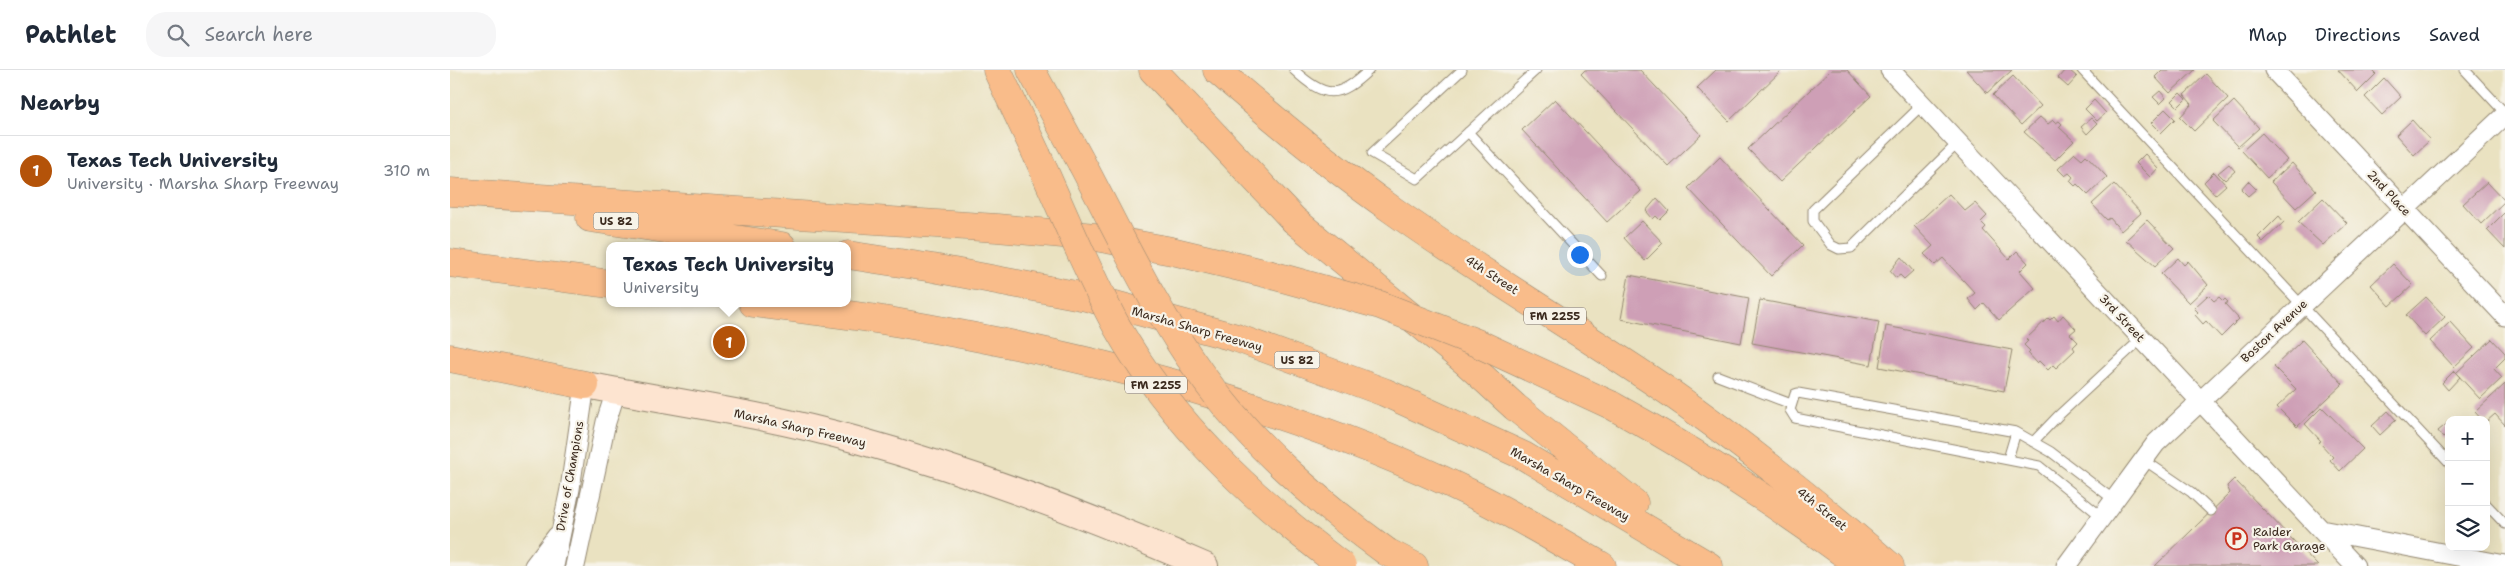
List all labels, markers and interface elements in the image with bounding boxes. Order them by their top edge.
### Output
search box [146,12,496,57]
text: Pathlet [25,19,116,51]
icon: search [164,21,192,49]
text: Search here [204,22,313,47]
text: Map [2249,23,2287,47]
text: Directions [2315,23,2401,47]
text: Saved [2429,23,2480,47]
text: Nearby [20,89,100,117]
text: Texas Tech University [67,148,278,173]
text: 1 [32,160,40,181]
text: 310 m [383,160,430,181]
street label: 2nd Place [2364,166,2415,220]
text: University · Marsha Sharp Freeway [67,173,339,194]
road number: US 82 [594,212,638,230]
popup [606,242,851,307]
your location [1567,242,1593,268]
text: Texas Tech University [623,252,834,277]
street label: 4th Street [1462,252,1522,298]
text: University [623,277,699,298]
street label: 3rd Street [2096,291,2148,345]
street label: Boston Avenue [2237,296,2311,366]
street label: Marsha Sharp Freeway [1130,303,1264,355]
road number: FM 2255 [1524,308,1586,325]
pin: 1 [713,323,745,361]
road number: US 82 [1274,352,1320,368]
road number: FM 2255 [1125,376,1187,394]
street label: Marsha Sharp Freeway [732,405,868,451]
map controls [2445,416,2490,551]
button: + [2445,416,2490,461]
street label: Drive of Champions [552,419,588,532]
street label: Marsha Sharp Freeway [1508,443,1633,525]
button: − [2445,461,2490,506]
street label: 4th Street [1794,484,1850,534]
button: layers [2445,506,2490,551]
place label: Raider Park Garage [2253,524,2326,554]
parking icon: Raider Park Garage [2225,527,2249,551]

